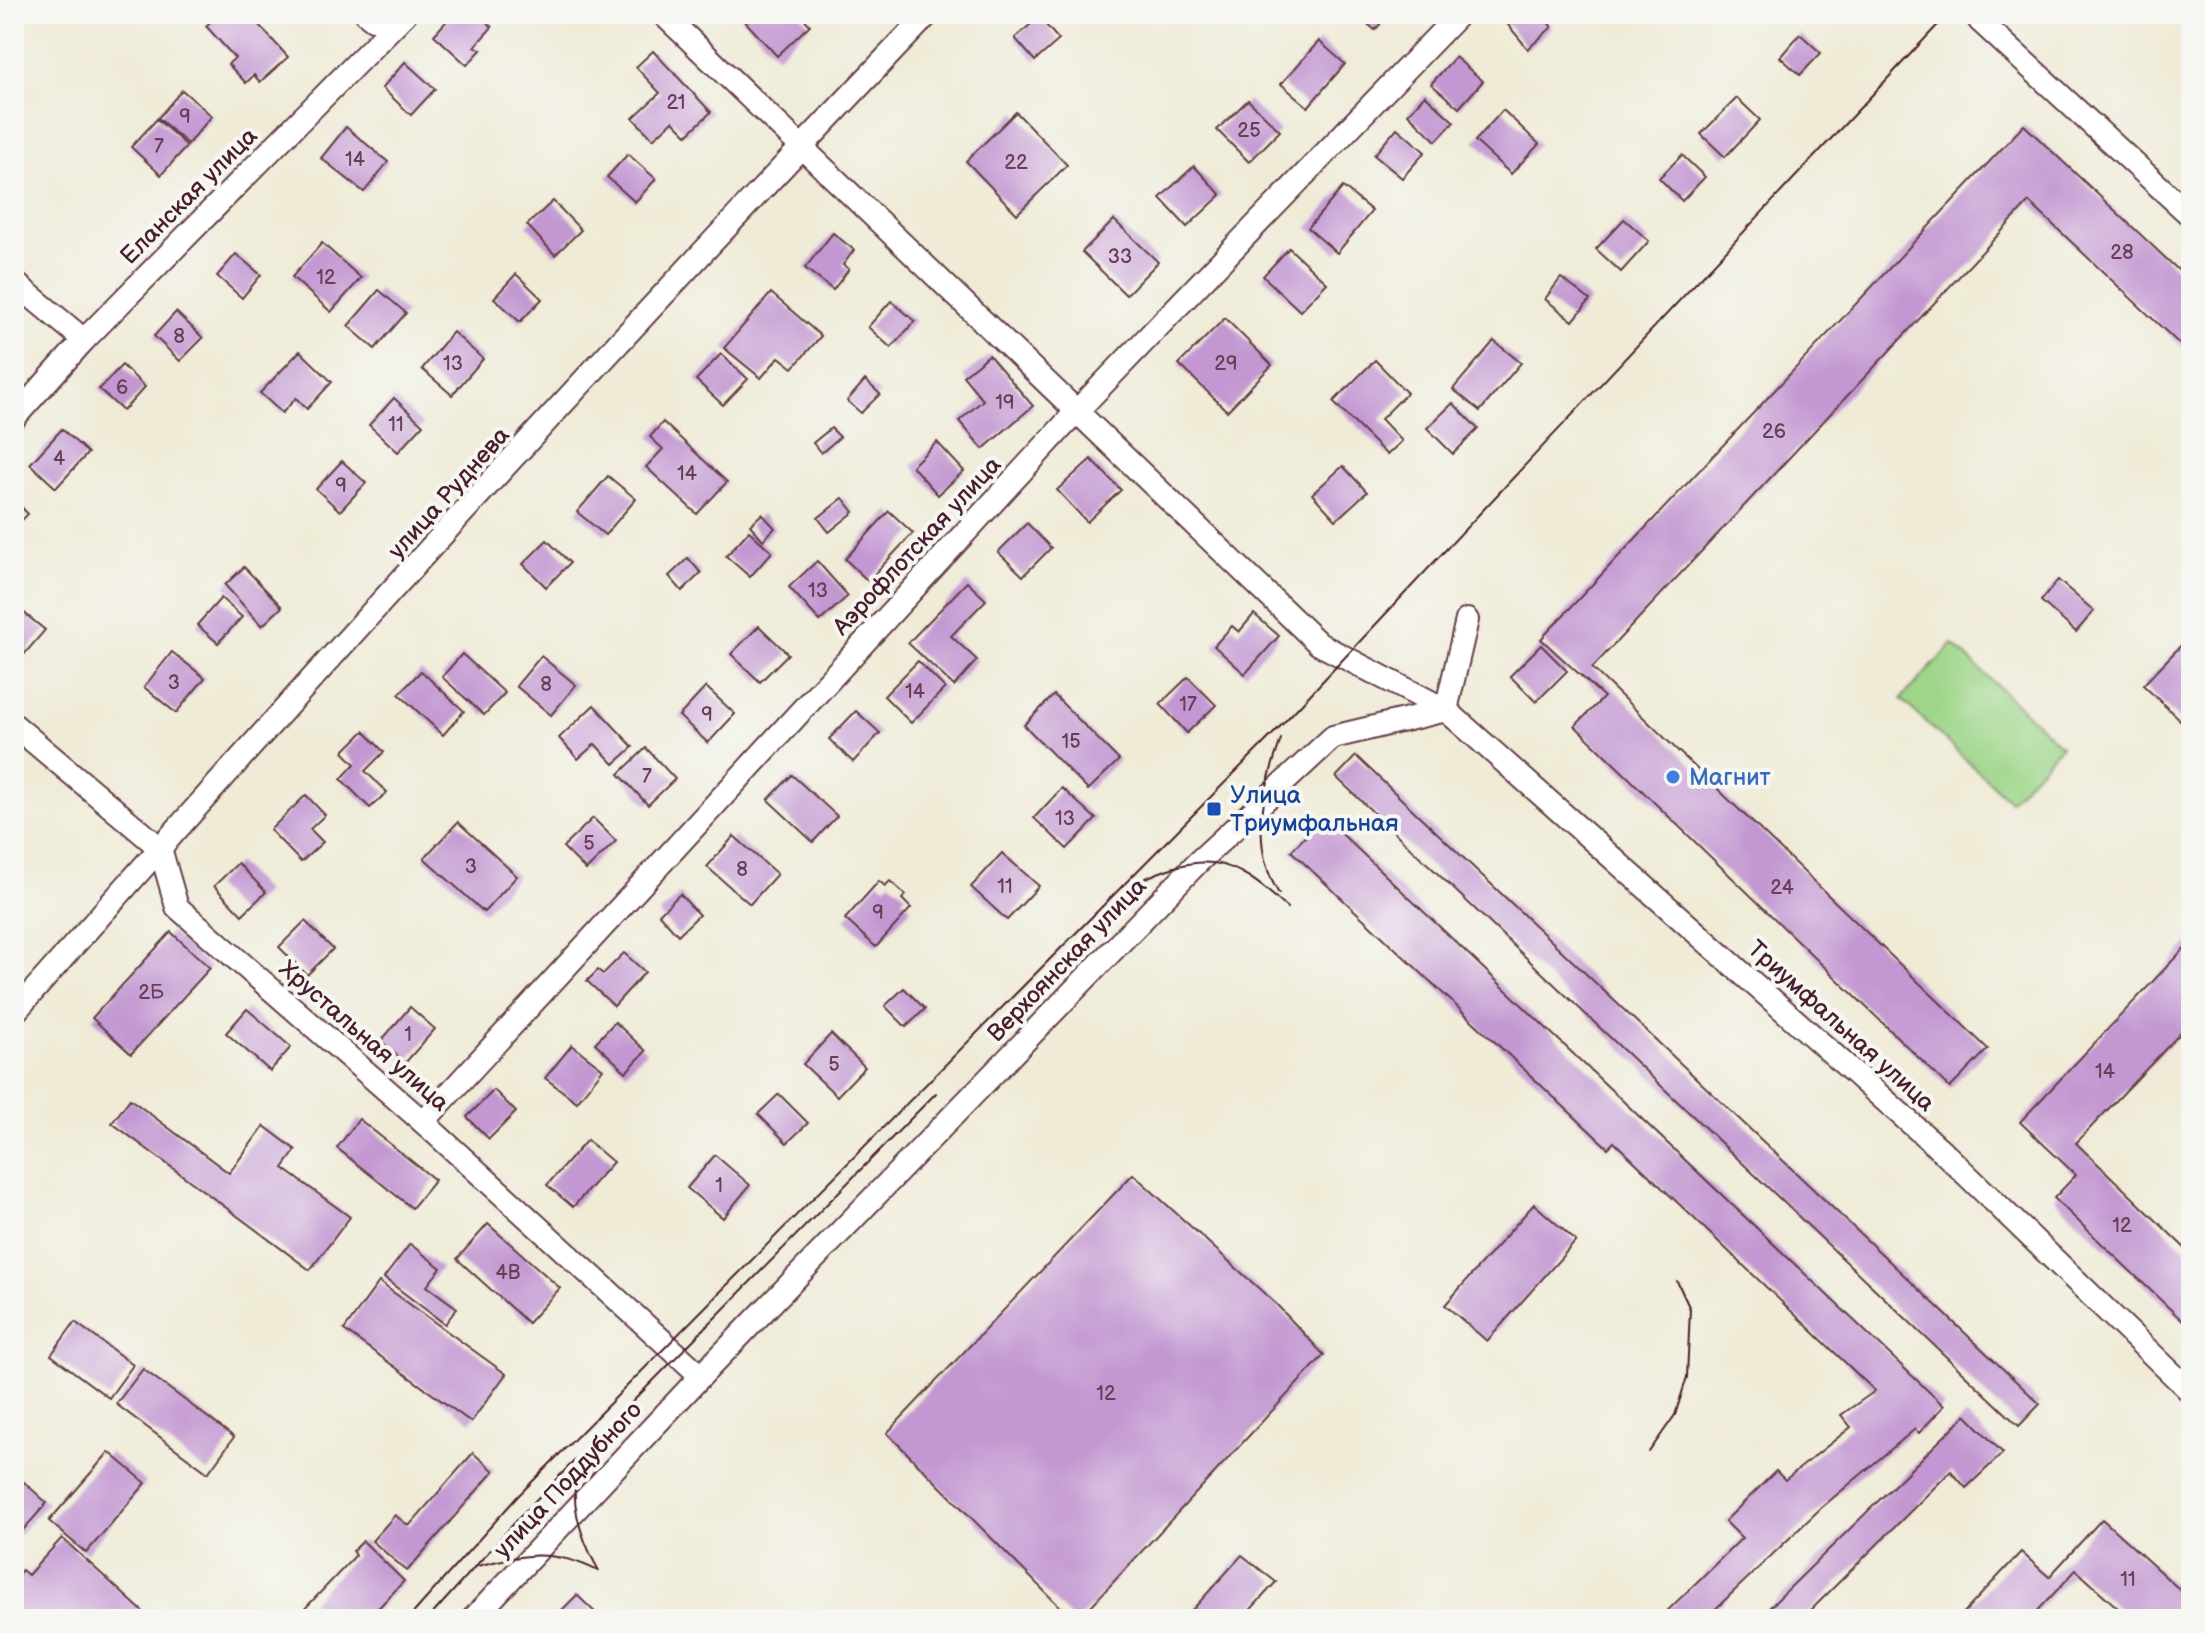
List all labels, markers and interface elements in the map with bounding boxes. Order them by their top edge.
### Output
house number: 21 [666,91,686,115]
house number: 9 [179,105,191,129]
house number: 25 [1237,119,1261,143]
street label: Еланская улица [115,122,263,270]
house number: 7 [154,135,164,159]
house number: 14 [345,148,365,172]
house number: 22 [1004,151,1028,175]
house number: 28 [2110,241,2134,265]
house number: 33 [1108,245,1132,269]
house number: 12 [316,266,336,290]
house number: 8 [173,325,185,349]
house number: 13 [443,352,463,376]
house number: 29 [1214,352,1238,376]
house number: 6 [116,376,128,400]
house number: 19 [995,391,1015,415]
house number: 11 [388,413,404,437]
house number: 26 [1762,420,1786,444]
street label: улица Руднева [382,421,516,565]
house number: 4 [53,447,65,471]
street label: Аэрофлотская улица [826,451,1007,642]
house number: 14 [677,462,697,486]
house number: 9 [335,474,347,498]
house number: 13 [808,579,828,603]
house number: 3 [168,671,180,695]
house number: 8 [540,673,552,697]
house number: 14 [905,680,925,704]
house number: 17 [1179,693,1197,717]
house number: 9 [701,703,713,727]
house number: 15 [1061,730,1081,754]
place label: Магнит [1689,763,1771,792]
house number: 7 [642,765,652,789]
marker: Магнит [1664,768,1682,786]
place label: Улица Триумфальная [1230,781,1399,838]
marker: Улица Триумфальная [1205,800,1223,818]
house number: 13 [1055,807,1075,831]
house number: 5 [583,832,595,856]
house number: 3 [465,855,477,879]
house number: 8 [736,858,748,882]
street label: Верхоянская улица [981,872,1153,1048]
house number: 11 [997,875,1013,899]
house number: 24 [1770,876,1794,900]
house number: 9 [872,901,884,925]
street label: Триумфальная улица [1742,934,1940,1118]
street label: Хрустальная улица [273,954,455,1118]
house number: 2Б [138,981,164,1005]
house number: 1 [404,1023,412,1047]
house number: 5 [828,1053,840,1077]
house number: 14 [2095,1060,2115,1084]
house number: 1 [715,1174,723,1198]
house number: 12 [2112,1214,2132,1238]
house number: 4В [496,1261,521,1285]
house number: 12 [1096,1382,1116,1406]
street label: улица Поддубного [488,1396,648,1564]
house number: 11 [2120,1568,2136,1592]

